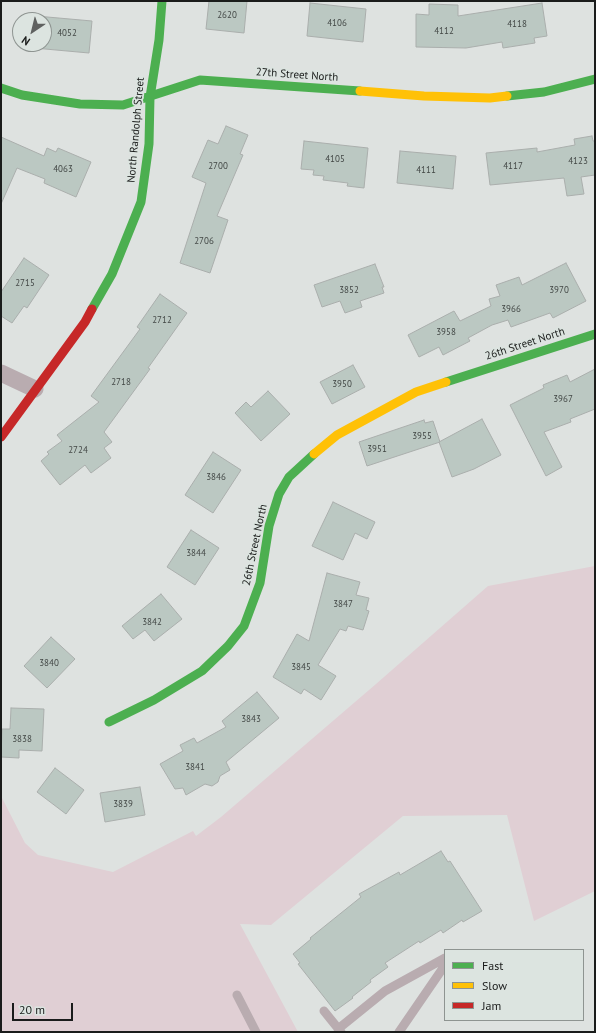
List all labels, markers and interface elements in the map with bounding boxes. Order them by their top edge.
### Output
house number: 2620 [217,10,237,20]
north arrow [12,12,52,52]
house number: 4106 [327,18,347,28]
house number: 4118 [507,19,527,29]
house number: 4112 [434,26,454,36]
house number: 4052 [57,28,77,38]
text: N [19,33,33,49]
street label: 27th Street North [255,66,339,84]
street label: North Randolph Street [125,77,147,183]
house number: 4105 [325,154,345,164]
house number: 4123 [568,156,588,166]
house number: 2700 [208,161,228,171]
house number: 4117 [503,161,523,171]
house number: 4063 [53,164,73,174]
house number: 4111 [416,165,436,175]
house number: 2706 [194,236,214,246]
house number: 2715 [15,278,35,288]
house number: 3852 [339,285,359,295]
house number: 3970 [549,285,569,295]
house number: 3966 [501,304,521,314]
house number: 2712 [152,315,172,325]
street label: 26th Street North [484,325,566,363]
house number: 3958 [436,327,456,337]
house number: 2718 [111,377,131,387]
house number: 3950 [332,379,352,389]
house number: 3967 [553,394,573,404]
house number: 3955 [412,431,432,441]
house number: 3951 [367,444,387,454]
house number: 2724 [68,445,88,455]
house number: 3846 [206,472,226,482]
street label: 26th Street North [240,503,270,587]
house number: 3844 [186,548,206,558]
house number: 3847 [333,599,353,609]
house number: 3842 [142,617,162,627]
house number: 3840 [39,658,59,668]
house number: 3845 [291,662,311,672]
house number: 3843 [241,714,261,724]
house number: 3838 [12,734,32,744]
house number: 3841 [185,762,205,772]
house number: 3839 [113,799,133,809]
legend [444,949,584,1021]
text: Fast [482,958,503,973]
text: Slow [482,978,507,993]
scale bar [14,995,75,1021]
text: Jam [482,998,501,1013]
text: 20 m [19,1002,45,1017]

